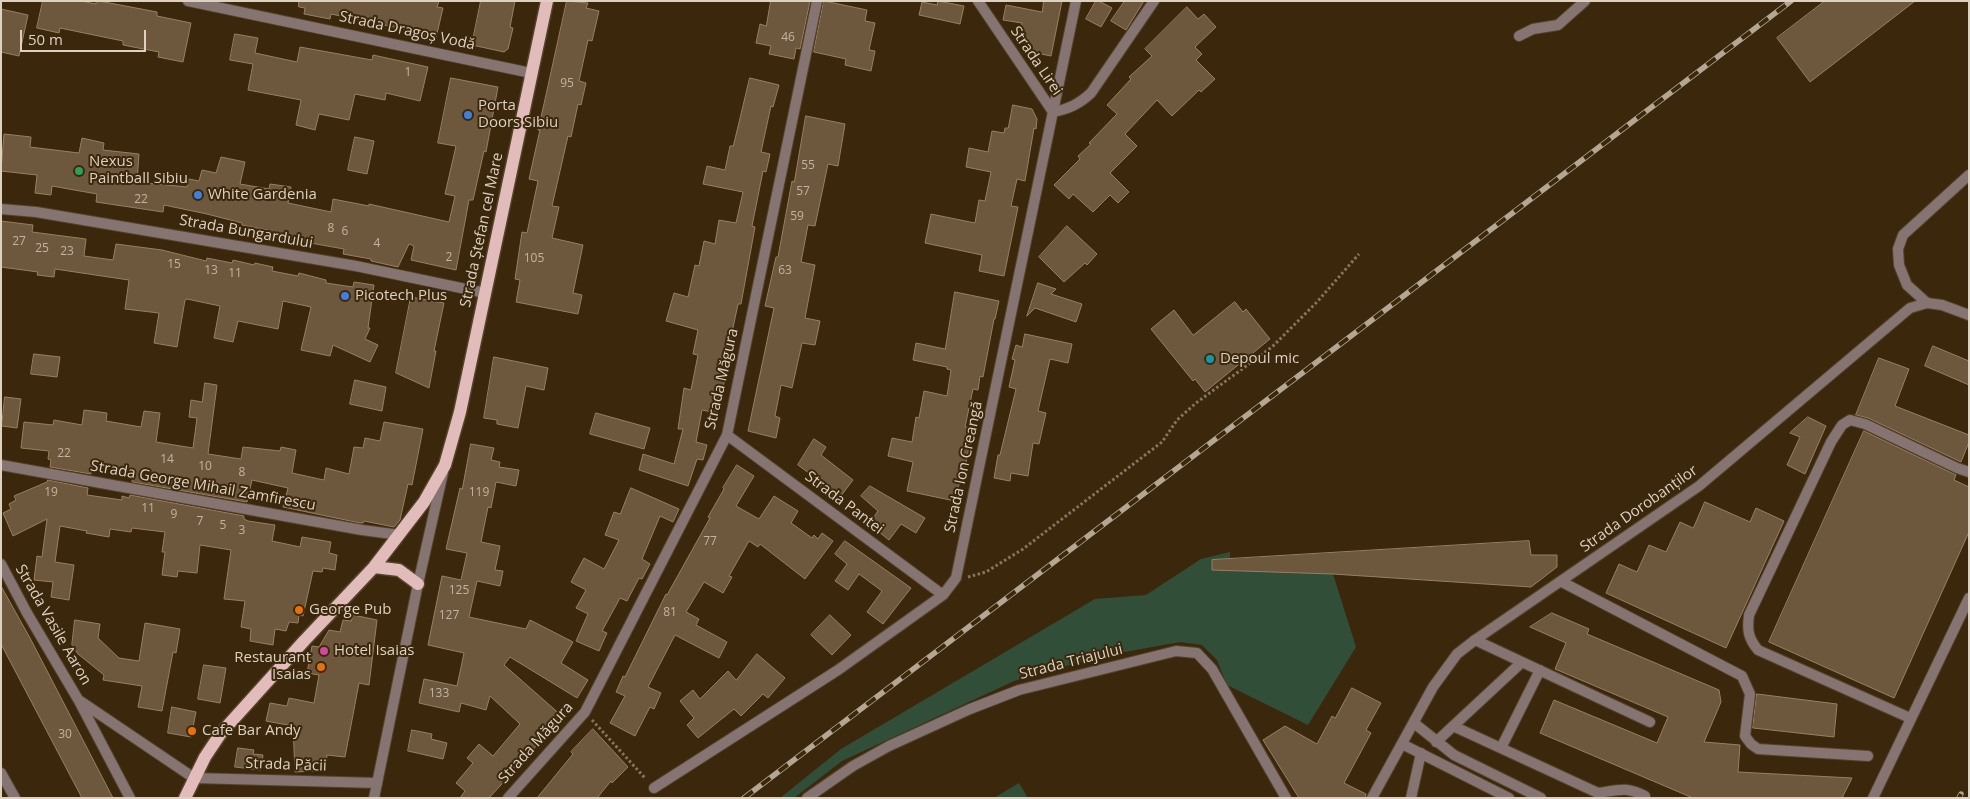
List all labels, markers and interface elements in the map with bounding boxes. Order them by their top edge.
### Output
street label: Strada Dragoș Vodă [337,8,477,54]
scale bar [22,20,149,52]
street label: Strada Lirei [1006,23,1066,99]
text: 50 m [28,29,63,49]
house number: 46 [781,31,795,45]
house number: 1 [405,66,411,80]
house number: 95 [560,77,574,91]
place label: Porta Doors Sibiu [478,97,558,132]
marker: Porta Doors Sibiu [462,109,474,121]
street label: Strada Ștefan cel Mare [457,151,507,309]
place label: Nexus Paintball Sibiu [89,153,188,188]
house number: 55 [801,159,815,173]
marker: Nexus Paintball Sibiu [73,165,85,177]
house number: 57 [796,185,810,199]
place label: White Gardenia [208,186,317,204]
marker: White Gardenia [192,189,204,201]
house number: 22 [134,193,148,207]
house number: 59 [790,210,804,224]
street label: Strada Bungardului [178,211,314,253]
house number: 8 [328,222,334,236]
house number: 6 [342,225,348,239]
house number: 27 [12,235,26,249]
house number: 4 [374,237,380,251]
house number: 25 [35,242,49,256]
house number: 23 [60,245,74,259]
house number: 2 [446,251,452,265]
house number: 105 [524,252,544,266]
house number: 15 [167,258,181,272]
house number: 13 [204,264,218,278]
house number: 63 [778,264,792,278]
house number: 11 [228,267,242,281]
place label: Picotech Plus [355,287,447,305]
marker: Picotech Plus [339,290,351,302]
street label: Strada Măgura [702,327,742,431]
place label: Depoul mic [1220,350,1299,368]
marker: Depoul mic [1204,353,1216,365]
street label: Strada Ion Creangă [941,400,987,534]
house number: 22 [57,447,71,461]
house number: 14 [160,453,174,467]
street label: Strada George Mihail Zamfirescu [89,457,317,515]
house number: 10 [198,460,212,474]
street label: Strada Dorobanților [1577,462,1701,556]
house number: 8 [239,466,245,480]
street label: Strada Pantei [801,468,887,538]
house number: 19 [44,486,58,500]
house number: 119 [469,486,489,500]
house number: 11 [141,502,155,516]
house number: 9 [171,508,177,522]
house number: 7 [197,515,203,529]
house number: 5 [220,519,226,533]
house number: 3 [239,524,245,538]
house number: 77 [703,535,717,549]
street label: Strada Vasile Aaron [11,562,95,688]
house number: 125 [449,584,469,598]
place label: George Pub [309,601,391,619]
marker: George Pub [293,604,305,616]
house number: 81 [663,606,677,620]
house number: 127 [439,609,459,623]
street label: Strada Triajului [1018,640,1124,684]
place label: Hotel Isaias [334,642,414,660]
marker: Hotel Isaias [318,645,330,657]
place label: Restaurant Isaias [234,649,311,684]
marker: Restaurant Isaias [315,661,327,673]
house number: 133 [429,687,449,701]
street label: Strada Măgura [495,699,577,787]
place label: Cafe Bar Andy [202,722,301,740]
marker: Cafe Bar Andy [186,725,198,737]
house number: 30 [58,728,72,742]
street label: Strada Păcii [245,755,327,775]

